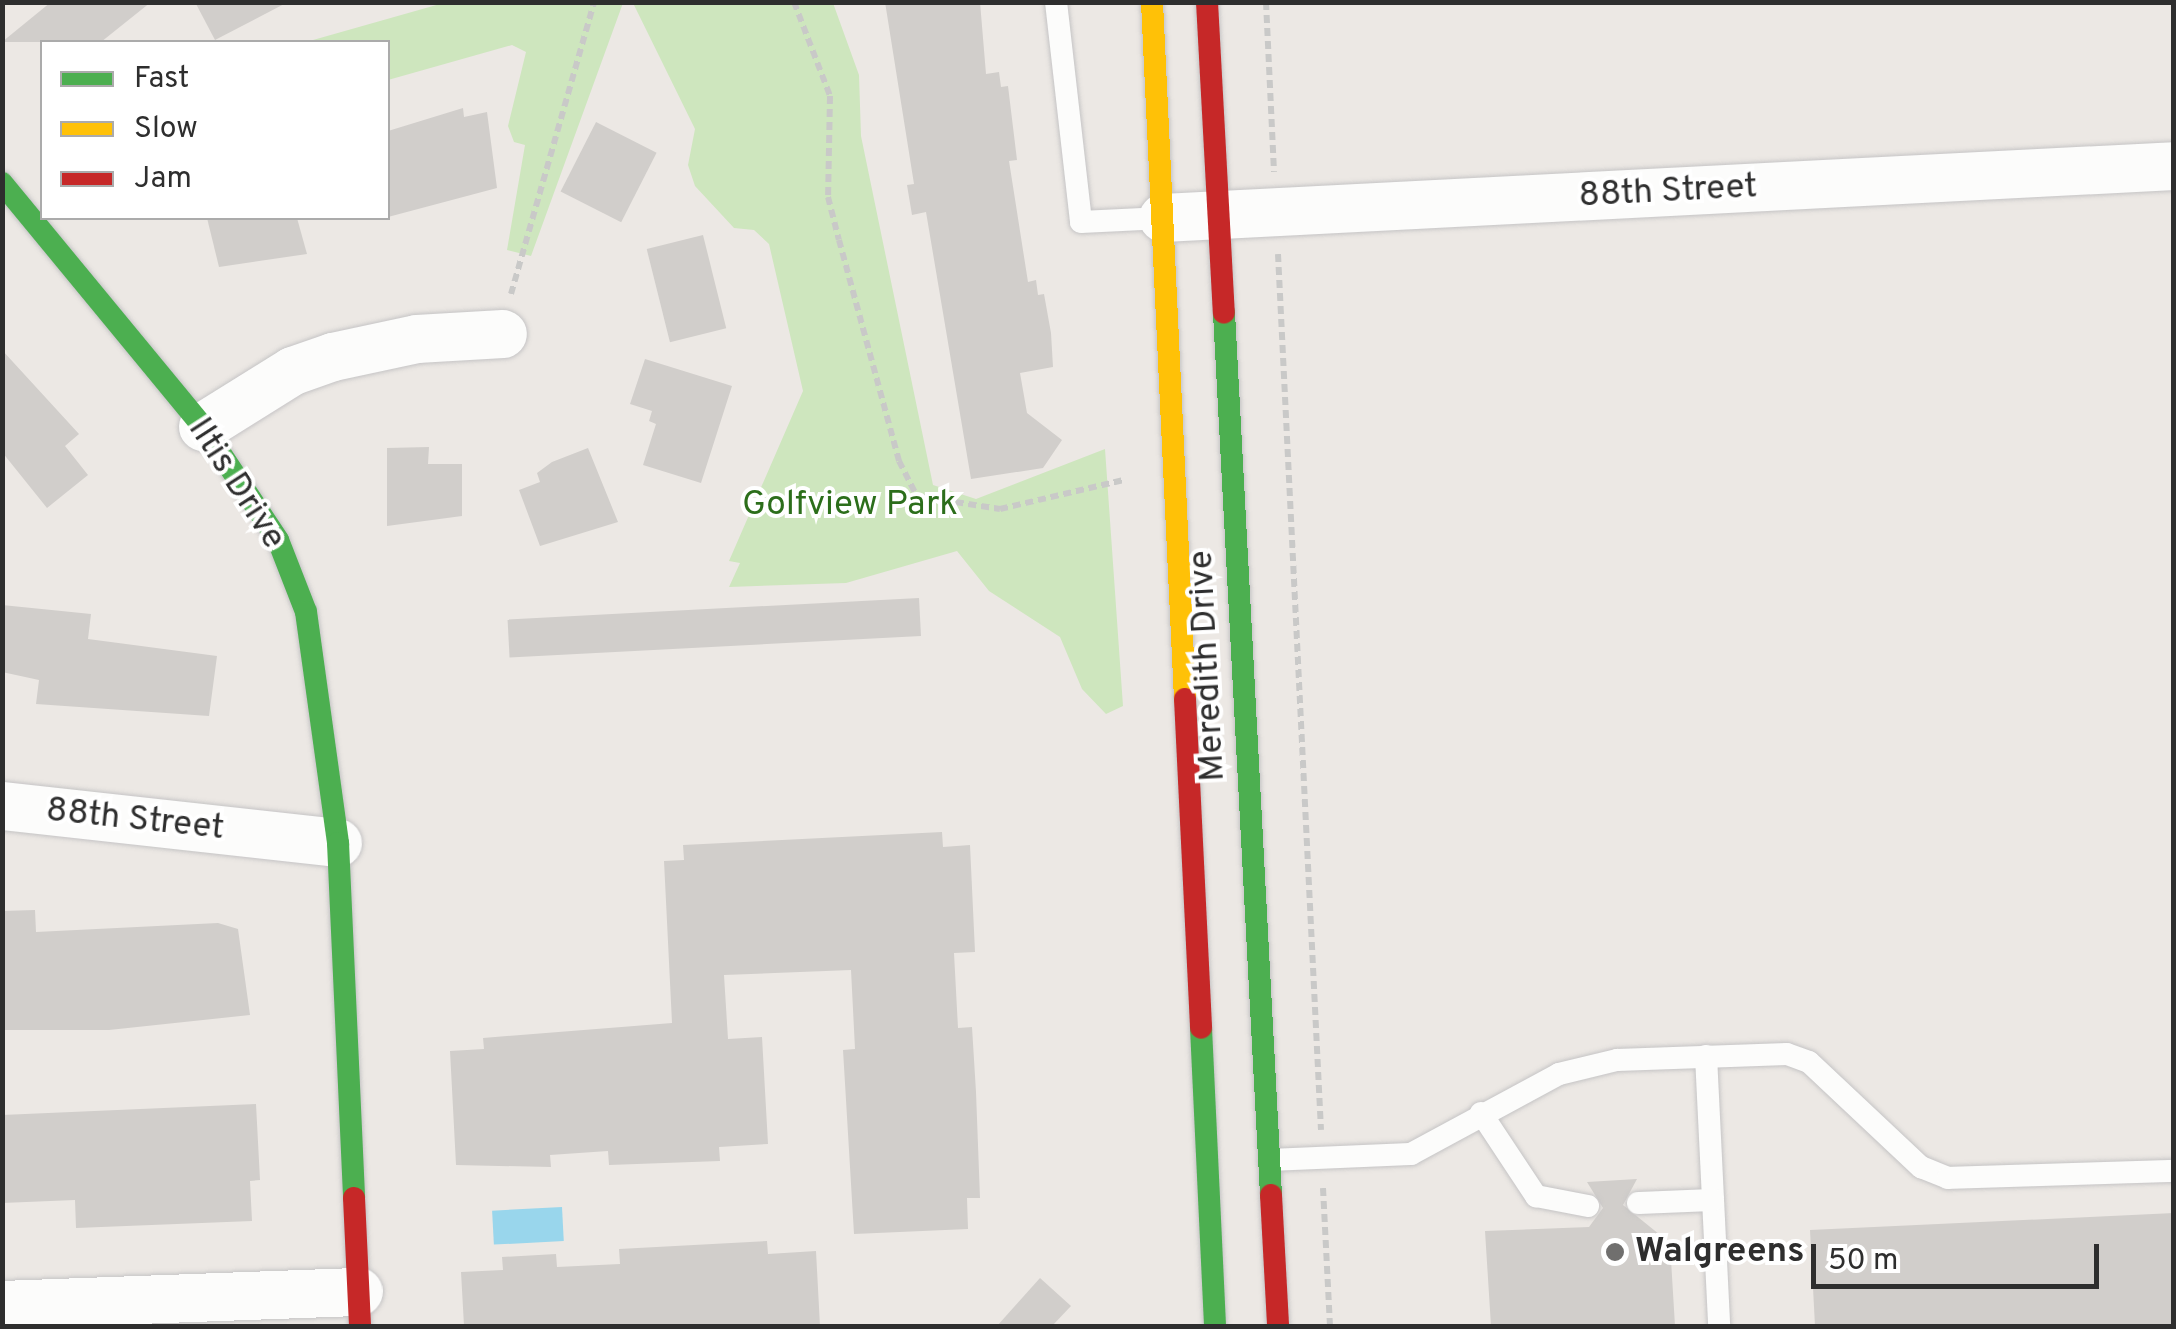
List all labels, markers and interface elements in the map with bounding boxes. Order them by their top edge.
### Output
legend [40,40,390,220]
text: Fast [134,61,189,98]
text: Slow [134,111,198,148]
text: Jam [134,161,192,198]
street label: 88th Street [1578,166,1758,218]
street label: Iltis Drive [178,410,294,558]
park label: Golfview Park [742,484,958,526]
street label: Meredith Drive [1181,549,1235,783]
street label: 88th Street [44,790,226,850]
scale bar [1816,1224,2104,1286]
place label: Walgreens [1635,1231,1804,1273]
marker: Walgreens [1604,1241,1626,1263]
text: 50 m [1828,1243,1898,1280]

